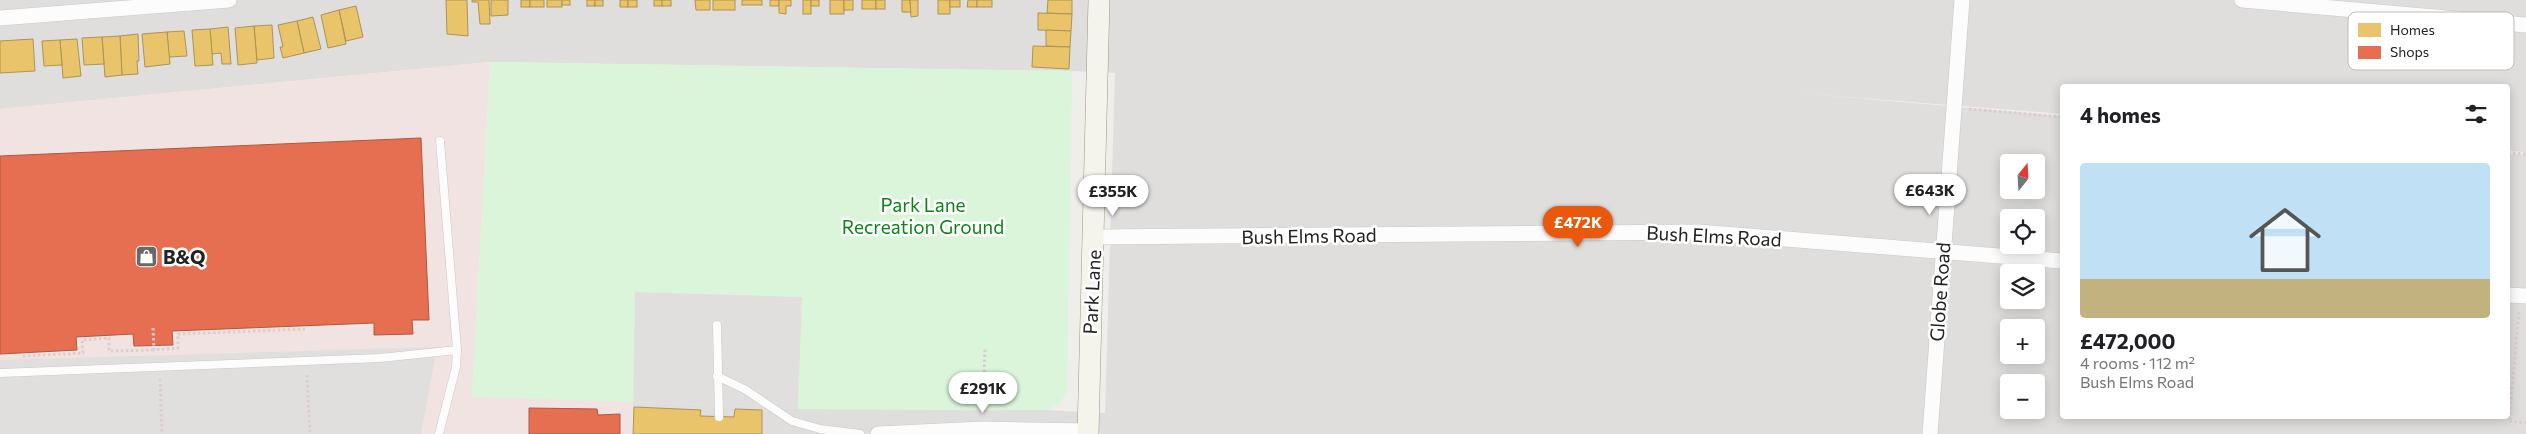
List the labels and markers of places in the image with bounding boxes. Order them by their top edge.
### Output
pin: £355K [1078,174,1148,217]
pin: £643K [1895,174,1965,216]
pin: £472K [1543,206,1613,248]
shop icon: B&Q [135,245,159,269]
place label: B&Q [163,245,206,268]
pin: £291K [948,372,1018,414]

